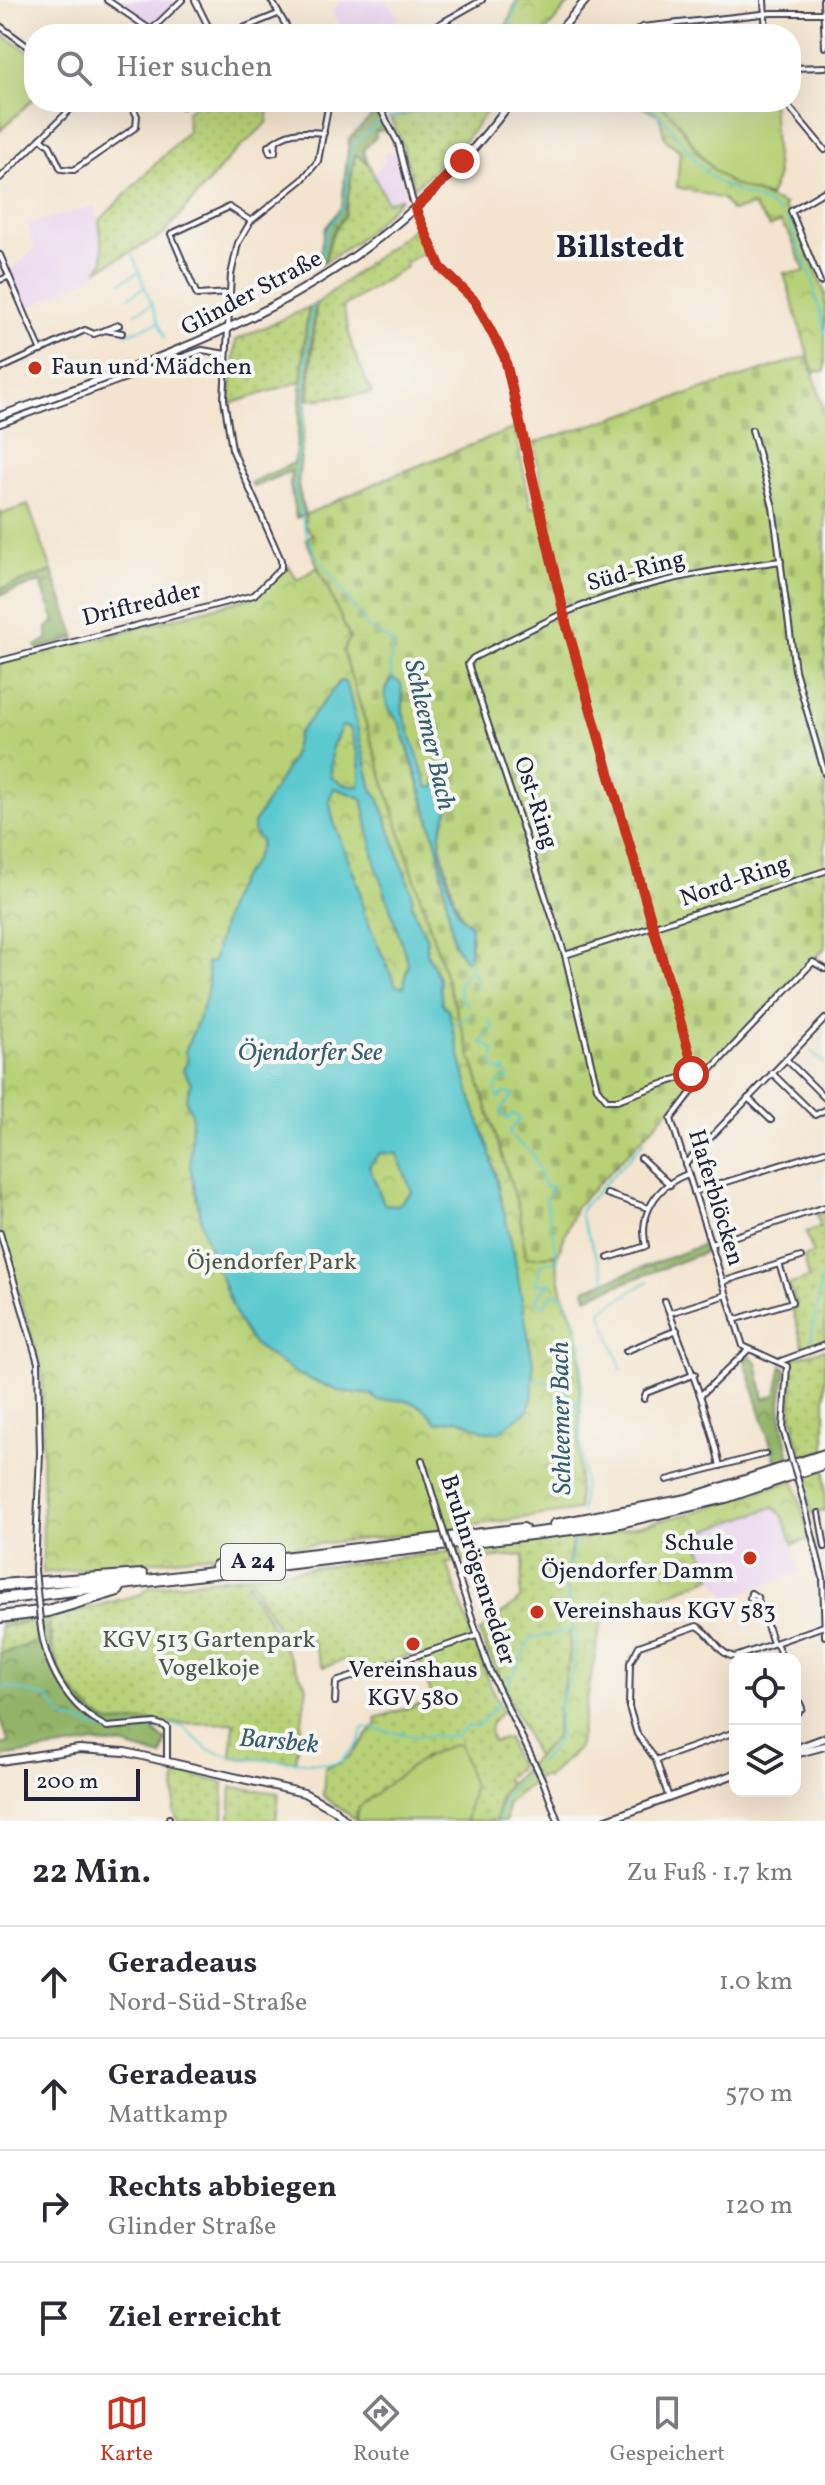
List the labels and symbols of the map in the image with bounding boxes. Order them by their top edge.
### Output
route end [444,143,480,179]
district label: Billstedt [556,227,684,271]
street label: Glinder Straße [175,242,329,346]
place label: Faun und Mädchen [51,351,252,385]
marker: Faun und Mädchen [26,359,44,377]
street label: Süd-Ring [583,543,689,601]
street label: Driftredder [79,574,205,636]
water label: Schleemer Bach [394,656,464,814]
street label: Ost-Ring [504,752,566,854]
street label: Nord-Ring [676,847,794,917]
water label: Öjendorfer See [238,1035,383,1071]
route start [673,1056,709,1092]
street label: Haferblöcken [678,1126,752,1270]
park label: Öjendorfer Park [187,1246,357,1280]
water label: Schleemer Bach [543,1341,581,1495]
street label: Bruhnrögenredder [430,1471,524,1669]
place label: Schule Öjendorfer Damm [541,1527,734,1589]
road number: A 24 [221,1544,285,1580]
marker: Schule Öjendorfer Damm [741,1549,759,1567]
place label: Vereinshaus KGV 583 [553,1595,776,1629]
marker: Vereinshaus KGV 583 [528,1603,546,1621]
park label: KGV 513 Gartenpark Vogelkoje [102,1624,316,1686]
marker: Vereinshaus KGV 580 [404,1635,422,1653]
place label: Vereinshaus KGV 580 [349,1654,477,1716]
water label: Barsbek [238,1721,320,1763]
scale bar [24,1765,140,1801]

